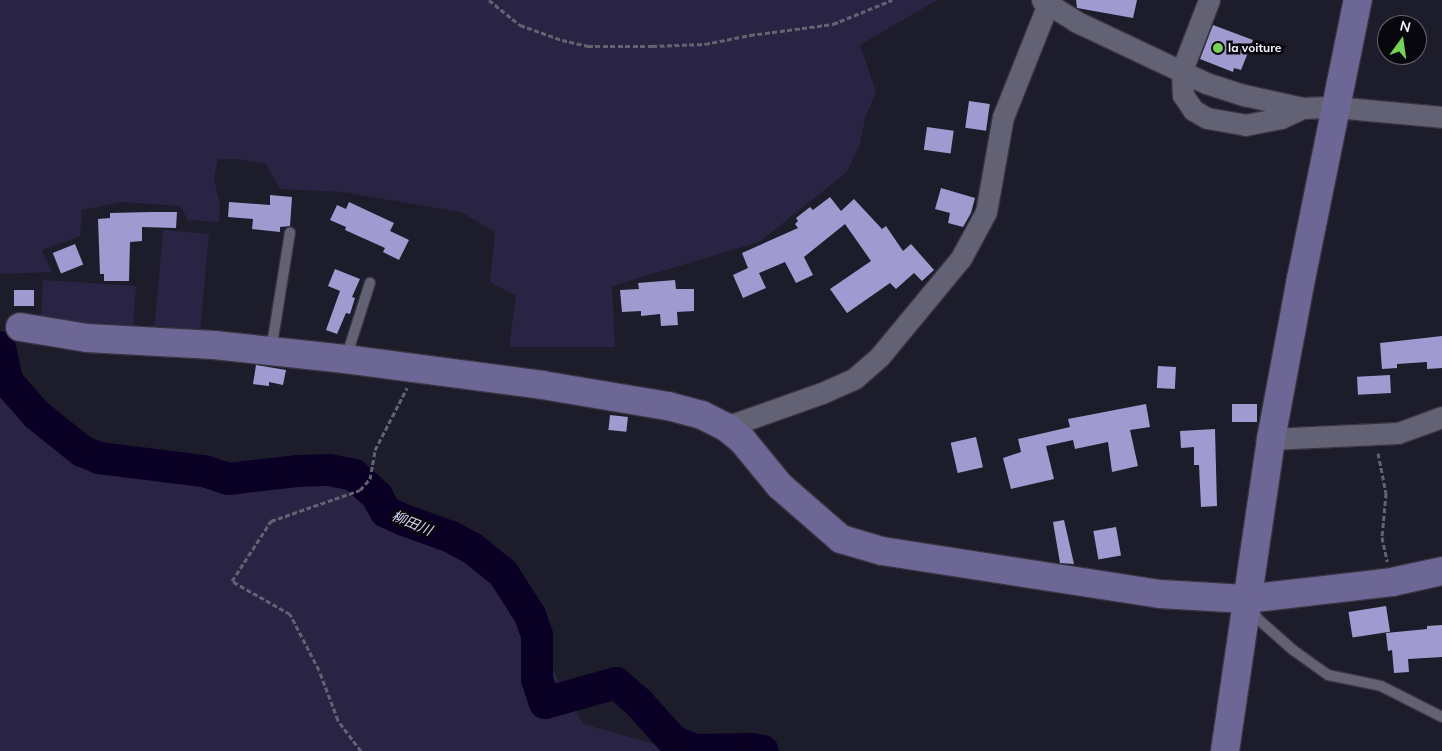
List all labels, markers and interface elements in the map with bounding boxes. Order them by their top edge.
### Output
north arrow [1377,15,1427,65]
text: N [1398,16,1413,36]
place label: la voiture [1228,41,1281,55]
marker: la voiture [1212,42,1224,54]
water label: 柳田川 [389,507,435,539]

